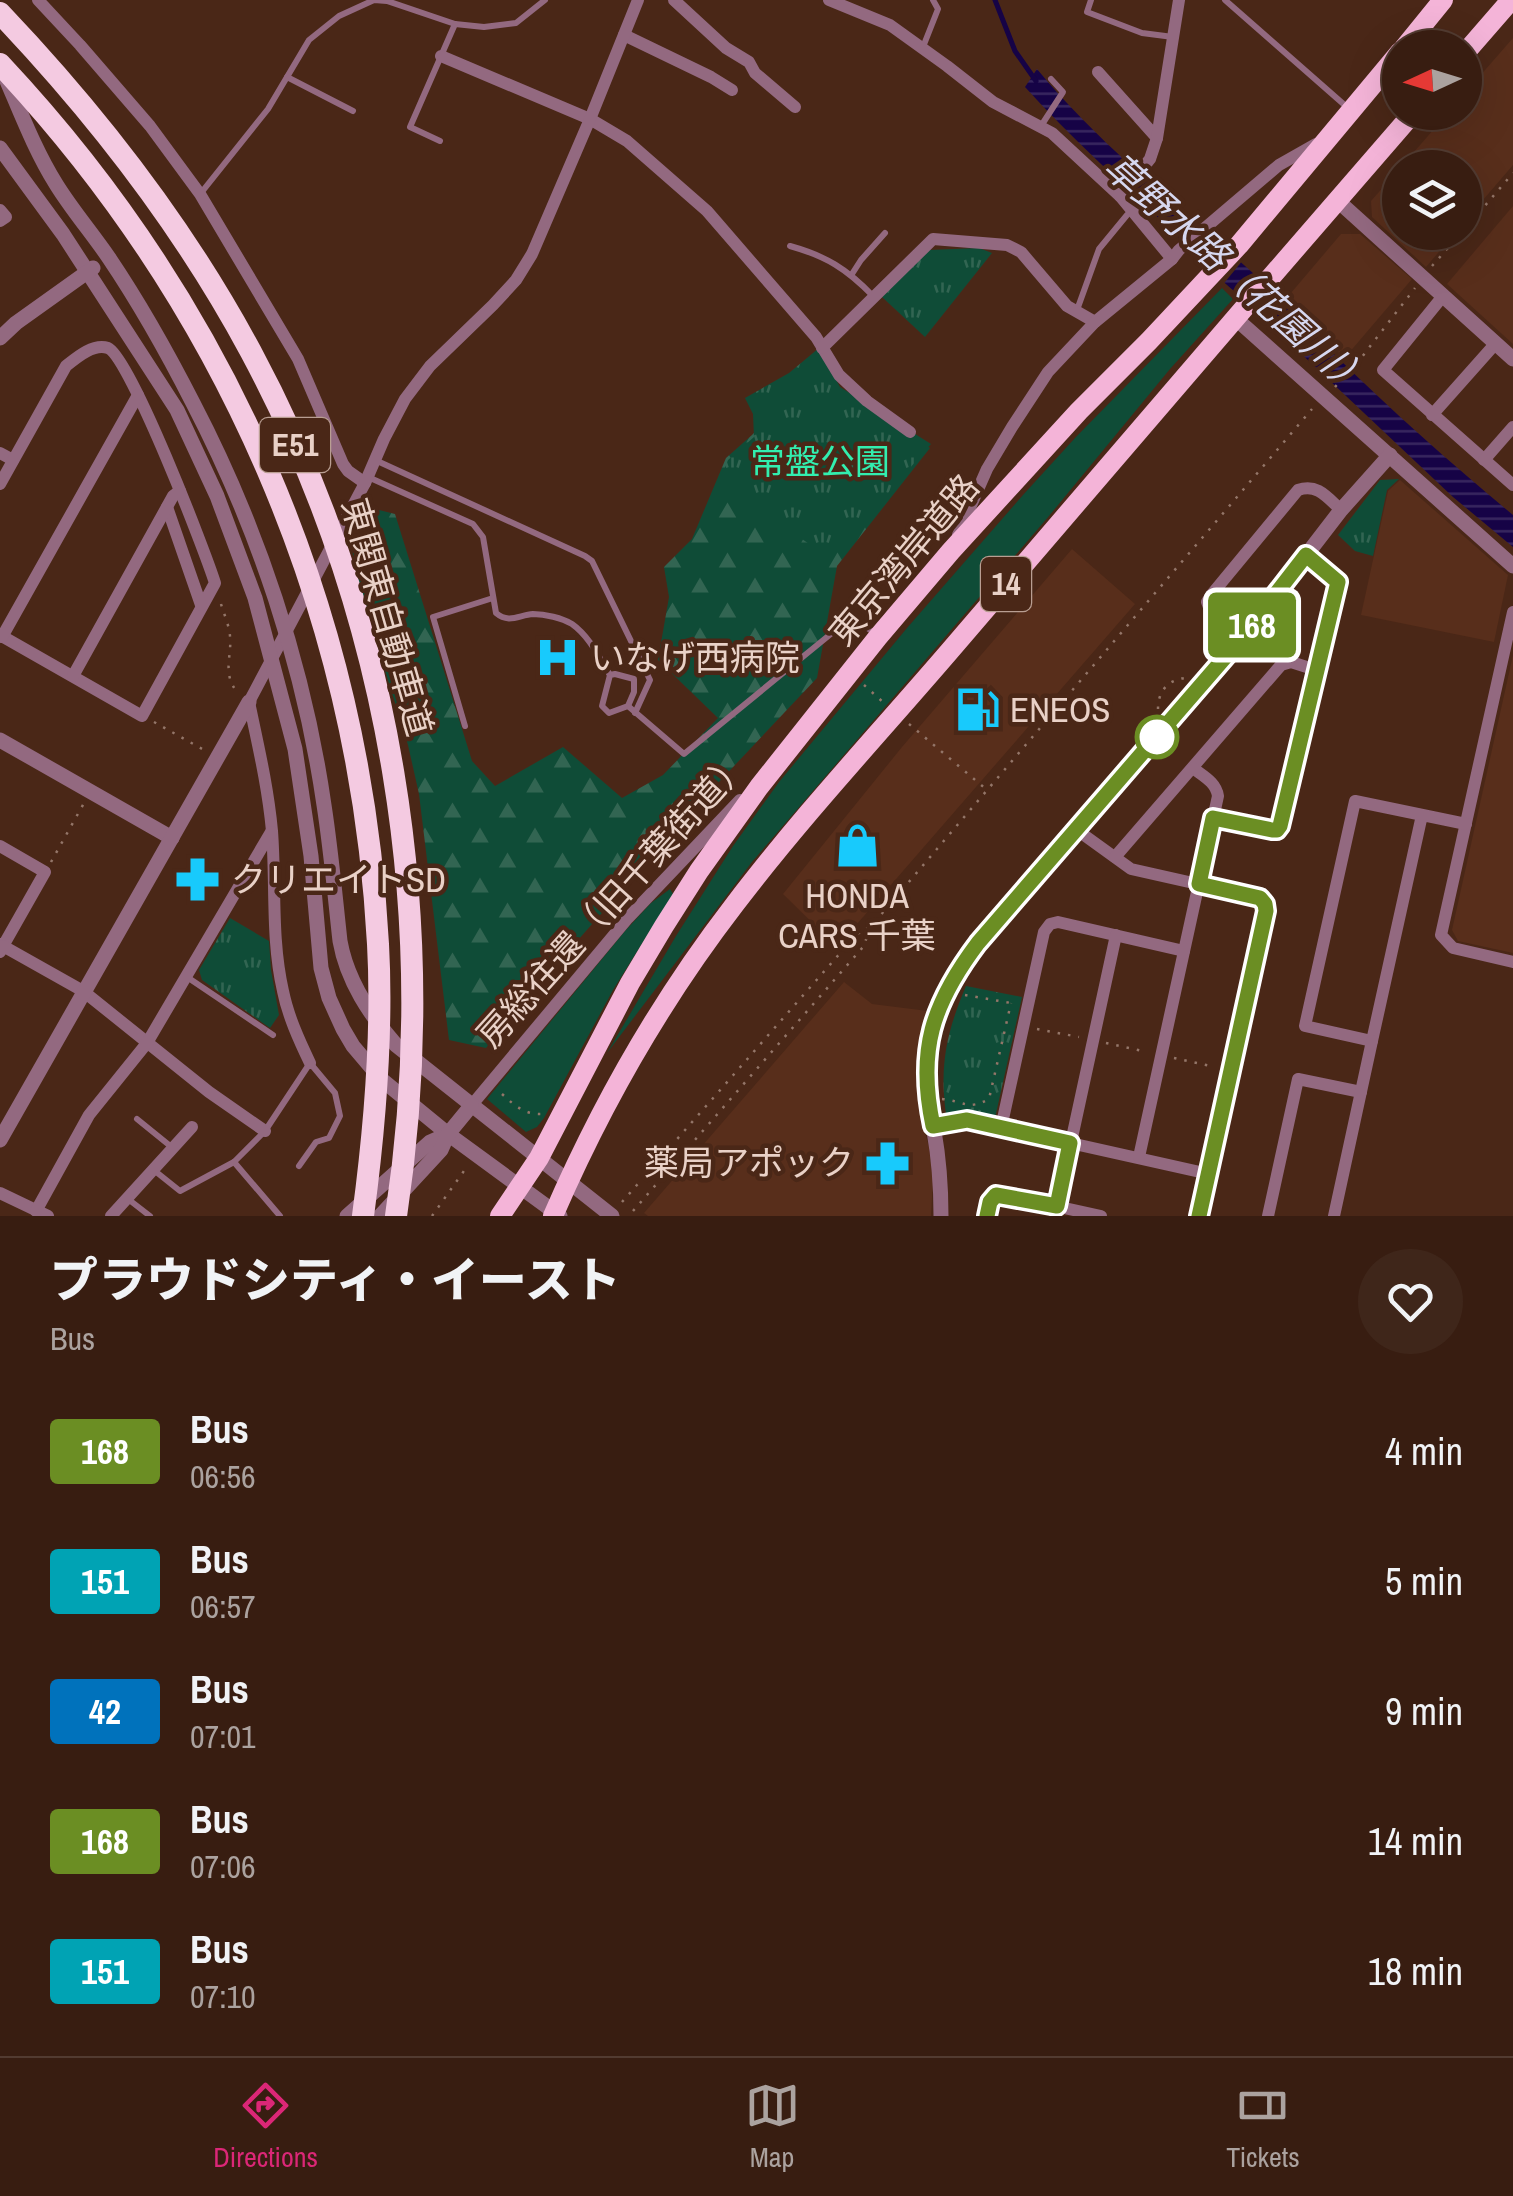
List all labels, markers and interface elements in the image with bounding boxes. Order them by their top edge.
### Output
north arrow [1382,30,1482,130]
map controls [1382,30,1482,250]
water label: 草野水路（花園川） [1093,141,1381,408]
button: layers [1382,150,1482,250]
road number: E51 [260,418,330,472]
park label: 常盤公園 [750,438,890,485]
street label: 東京湾岸道路 [818,464,989,655]
street label: 東関東自動車道 [331,493,444,741]
road number: 14 [981,557,1031,611]
line badge: 168 [1194,592,1310,658]
text: 168 [1228,602,1276,649]
hospital icon: いなげ西病院 [533,634,581,682]
place label: いなげ西病院 [590,634,800,681]
fuel station icon: ENEOS [953,686,1001,734]
place label: ENEOS [1010,686,1111,733]
unlabelled marker [1136,716,1178,758]
street label: 房総往還（旧千葉街道） [466,740,759,1057]
shop icon: HONDA CARS 千葉 [833,822,881,870]
pharmacy icon: クリエイトSD [174,856,222,904]
place label: クリエイトSD [231,856,446,903]
place label: HONDA CARS 千葉 [778,872,936,959]
place label: 薬局アポック [644,1139,854,1186]
pharmacy icon: 薬局アポック [863,1139,911,1187]
text: プラウドシティ・イースト [50,1247,621,1312]
button: heart [1358,1249,1463,1354]
text: Bus [50,1317,95,1360]
text: Bus [190,1404,249,1455]
text: 4 min [1385,1426,1463,1477]
text: 168 [81,1428,129,1475]
text: 06:56 [190,1455,256,1498]
text: Bus [190,1534,249,1585]
text: 5 min [1385,1556,1463,1607]
text: 151 [81,1558,129,1605]
text: 06:57 [190,1585,256,1628]
text: Bus [190,1664,249,1715]
text: 9 min [1385,1686,1463,1737]
text: 42 [89,1688,121,1735]
text: 07:01 [190,1715,256,1758]
text: Bus [190,1794,249,1845]
text: 14 min [1368,1816,1463,1867]
text: 168 [81,1818,129,1865]
text: 07:06 [190,1845,256,1888]
text: Bus [190,1924,249,1975]
text: 18 min [1368,1946,1463,1997]
text: 151 [81,1948,129,1995]
text: 07:10 [190,1975,256,2018]
tab: Directions [213,2078,318,2176]
tab: Map [745,2078,800,2176]
tab: Tickets [1226,2078,1300,2176]

